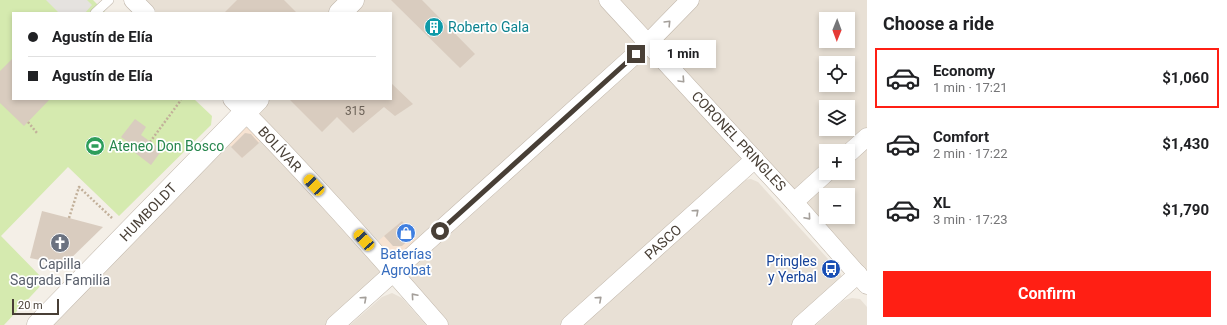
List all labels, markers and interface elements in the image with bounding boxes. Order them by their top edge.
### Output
north arrow [819,12,855,48]
map controls [819,12,855,224]
text: Choose a ride [883,13,994,34]
building icon: Roberto Gala [423,16,445,38]
place label: Roberto Gala [448,19,529,35]
one-way arrow [663,20,671,28]
text: Agustín de Elía [52,28,153,46]
callout: 1 min [650,40,716,68]
route end [627,45,645,63]
text: 1 min [667,46,699,61]
button: locate [819,56,855,92]
icon: car [885,60,921,96]
text: Economy [933,62,995,80]
text: Agustín de Elía [52,67,153,85]
text: $1,060 [1162,69,1209,87]
one-way arrow [677,75,685,83]
text: 1 min · 17:21 [933,80,1008,95]
street label: CORONEL PRINGLES [689,88,789,194]
button: layers [819,100,855,136]
house number: 315 [345,104,365,118]
street label: BOLÍVAR [255,122,306,175]
icon: car [885,126,921,162]
text: Comfort [933,128,989,146]
sports icon: Ateneo Don Bosco [84,135,106,157]
text: $1,430 [1162,135,1209,153]
place label: Ateneo Don Bosco [109,138,224,154]
button: + [819,144,855,180]
text: 2 min · 17:22 [933,146,1008,161]
car [301,172,327,198]
street label: HUMBOLDT [116,179,180,244]
button: − [819,188,855,224]
icon: car [885,192,921,228]
text: XL [933,194,951,212]
text: $1,790 [1162,201,1209,219]
one-way arrow [691,210,699,217]
one-way arrow [803,212,810,220]
text: 3 min · 17:23 [933,212,1008,227]
street label: PASCO [641,221,685,263]
shop icon: Baterías Agrobat [395,222,417,244]
route start [431,222,449,240]
car [352,227,376,253]
church icon: Capilla Sagrada Familia [49,232,71,254]
place label: Baterías Agrobat [380,246,432,278]
place label: Pringles y Yerbal [766,253,817,285]
place label: Capilla Sagrada Familia [10,256,110,288]
bus stop icon: Pringles y Yerbal [820,258,842,280]
button: Confirm [883,271,1211,317]
one-way arrow [411,293,418,300]
one-way arrow [594,296,602,304]
scale bar [12,297,59,316]
one-way arrow [360,297,367,304]
text: 20 m [18,299,43,312]

